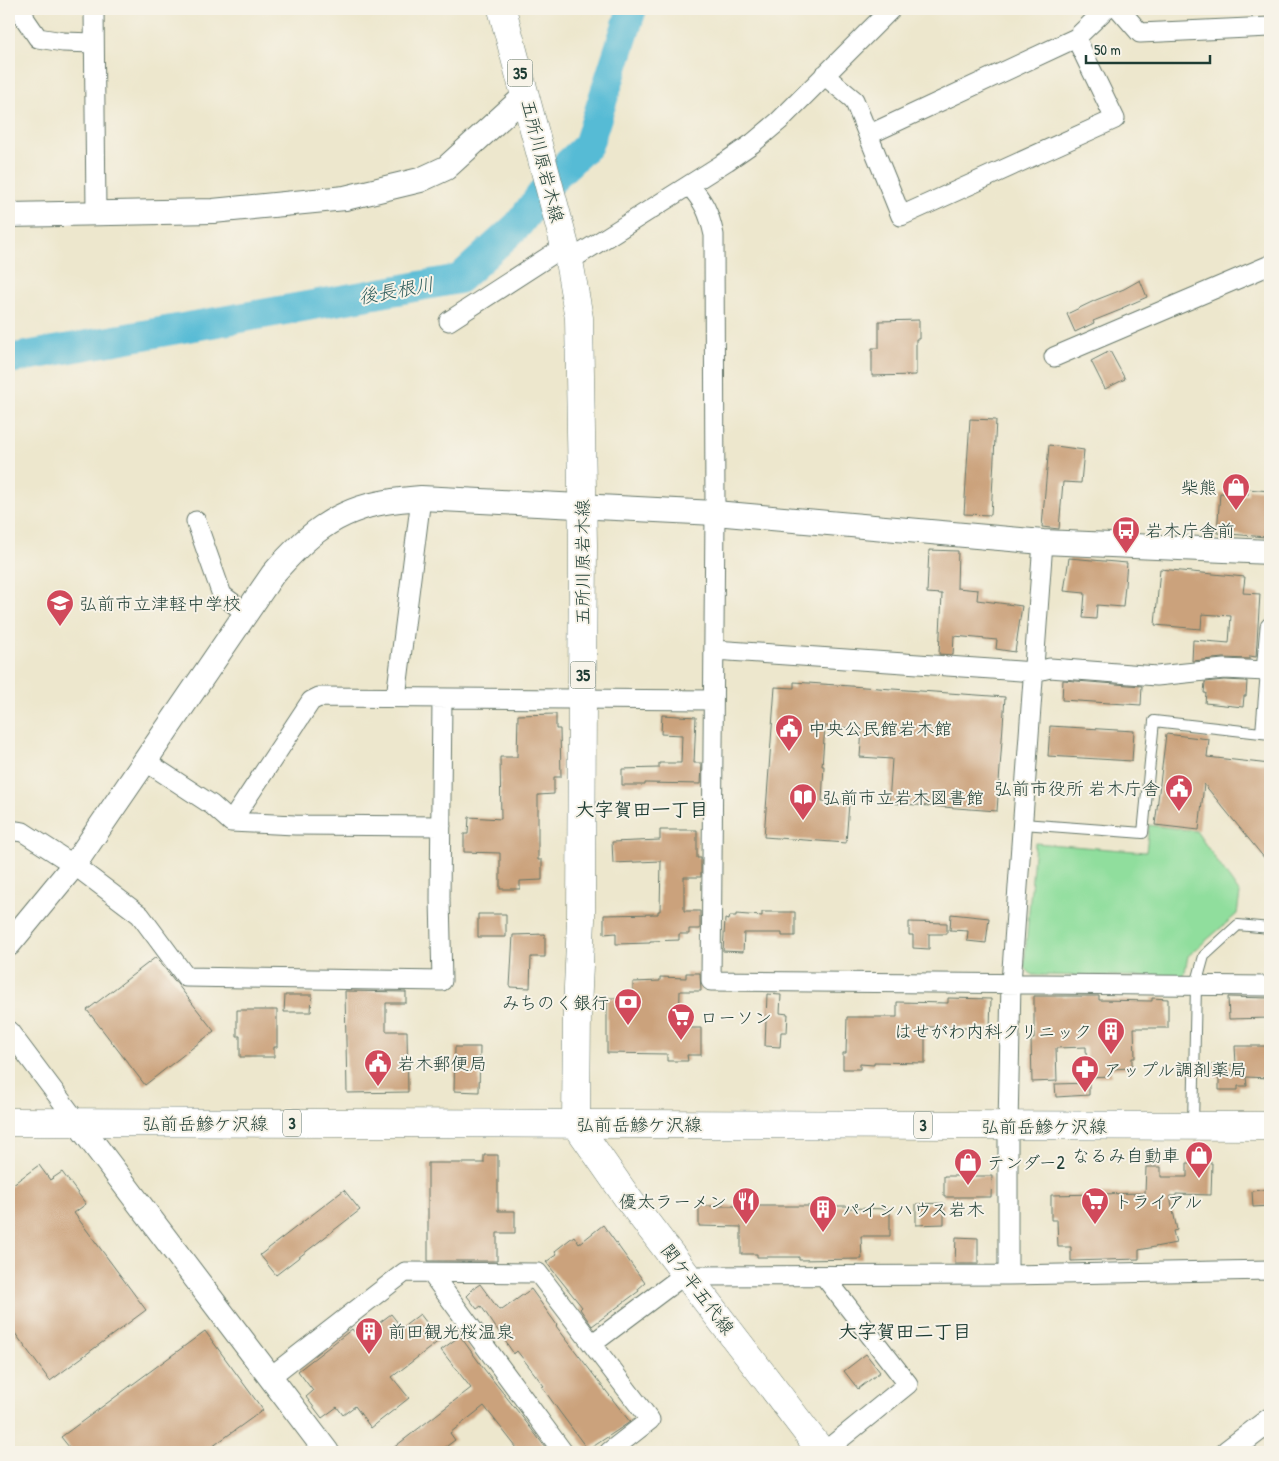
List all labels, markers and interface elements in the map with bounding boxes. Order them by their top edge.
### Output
scale bar [1086,32,1210,64]
text: 50 m [1094,39,1121,60]
road number: 35 [508,59,532,86]
street label: 五所川原岩木線 [516,97,570,225]
water label: 後長根川 [356,271,436,309]
shop icon: 柴熊 [1221,472,1251,511]
place label: 柴熊 [1181,475,1217,500]
street label: 五所川原岩木線 [570,499,595,625]
bus stop icon: 岩木庁舎前 [1111,515,1141,554]
place label: 岩木庁舎前 [1145,518,1235,543]
school or university icon: 弘前市立津軽中学校 [45,588,75,627]
place label: 弘前市立津軽中学校 [79,591,241,616]
road number: 35 [570,662,596,688]
public building icon: 中央公民館岩木館 [774,713,804,752]
place label: 中央公民館岩木館 [808,716,952,741]
public building icon: 弘前市役所 岩木庁舎 [1164,773,1194,812]
place label: 弘前市役所 岩木庁舎 [994,776,1160,801]
library icon: 弘前市立岩木図書館 [788,782,818,821]
place label: 弘前市立岩木図書館 [822,785,984,810]
district label: 大字賀田一丁目 [575,796,709,822]
bank icon: みちのく銀行 [613,987,643,1026]
place label: みちのく銀行 [502,990,609,1015]
supermarket icon: ローソン [666,1002,696,1041]
place label: ローソン [700,1005,772,1030]
building icon: はせがわ内科クリニック [1096,1016,1126,1055]
place label: はせがわ内科クリニック [894,1019,1092,1044]
public building icon: 岩木郵便局 [363,1048,393,1087]
place label: 岩木郵便局 [397,1051,487,1076]
pharmacy icon: アップル調剤薬局 [1070,1054,1100,1093]
place label: アップル調剤薬局 [1104,1057,1247,1082]
road number: 3 [283,1110,301,1136]
street label: 弘前岳鰺ケ沢線 [142,1111,268,1136]
street label: 弘前岳鰺ケ沢線 [576,1112,702,1137]
road number: 3 [914,1112,932,1138]
street label: 弘前岳鰺ケ沢線 [981,1114,1107,1139]
shop icon: なるみ自動車 [1184,1140,1214,1179]
place label: なるみ自動車 [1072,1143,1180,1168]
shop icon: テンダー2 [953,1147,983,1186]
place label: テンダー2 [987,1150,1065,1175]
restaurant icon: 優太ラーメン [731,1186,761,1225]
supermarket icon: トライアル [1080,1186,1110,1225]
place label: 優太ラーメン [619,1189,727,1214]
place label: トライアル [1114,1189,1202,1214]
building icon: パインハウス岩木 [808,1194,838,1233]
place label: パインハウス岩木 [842,1197,984,1222]
street label: 関ケ平五代線 [656,1238,740,1340]
building icon: 前田観光桜温泉 [354,1316,384,1355]
district label: 大字賀田二丁目 [838,1318,972,1344]
place label: 前田観光桜温泉 [388,1319,514,1344]

